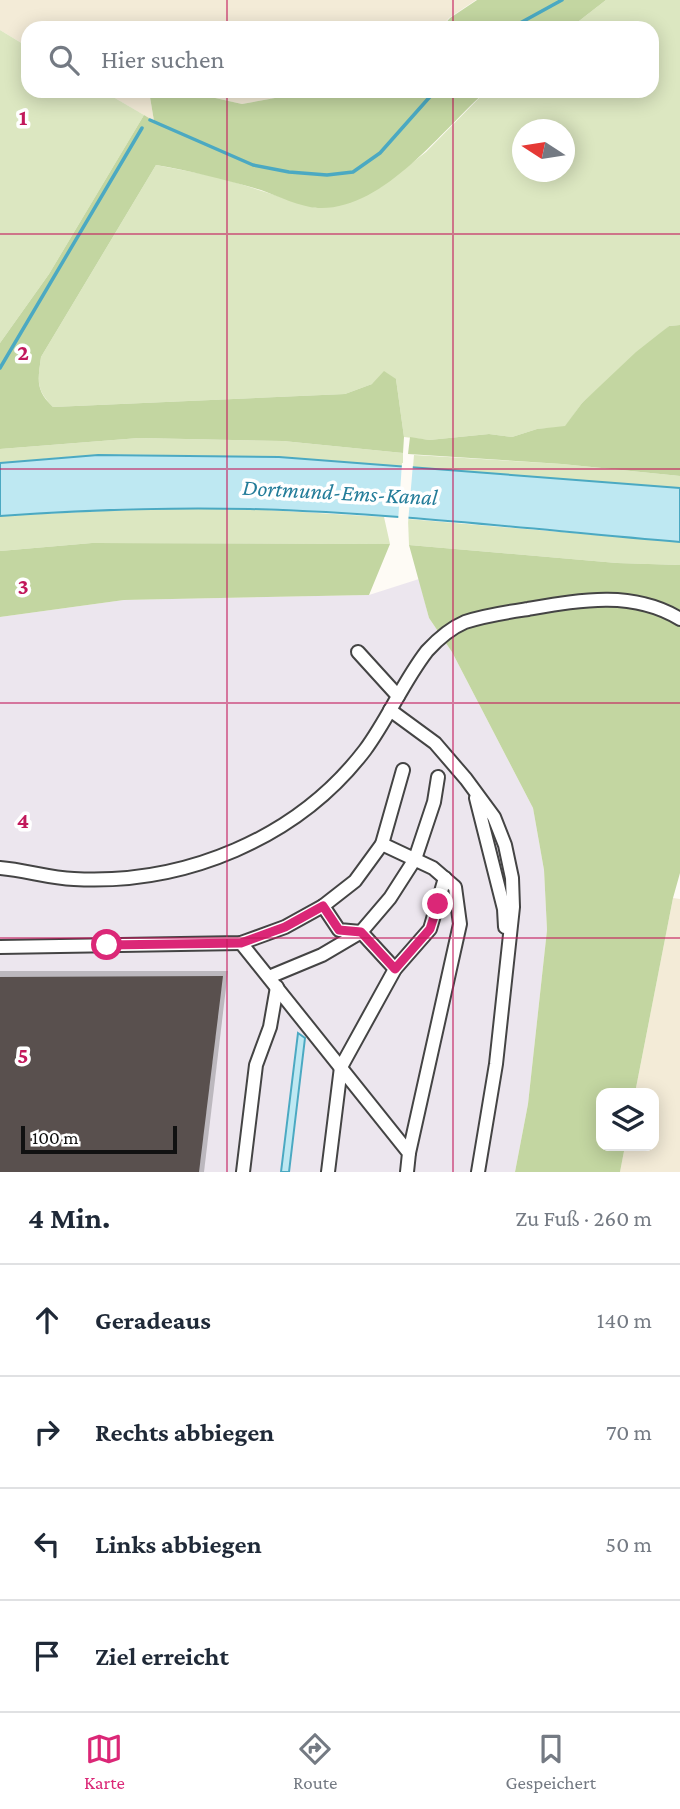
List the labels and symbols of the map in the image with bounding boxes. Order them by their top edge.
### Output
text: 1 [19,104,28,130]
north arrow [512,119,575,182]
text: 2 [17,339,29,365]
water label: Dortmund-Ems-Kanal [242,474,439,510]
text: 3 [17,573,29,599]
text: 4 [17,807,29,833]
route end [422,888,453,919]
route start [91,929,122,960]
text: 5 [17,1042,29,1068]
scale bar [21,1123,177,1155]

